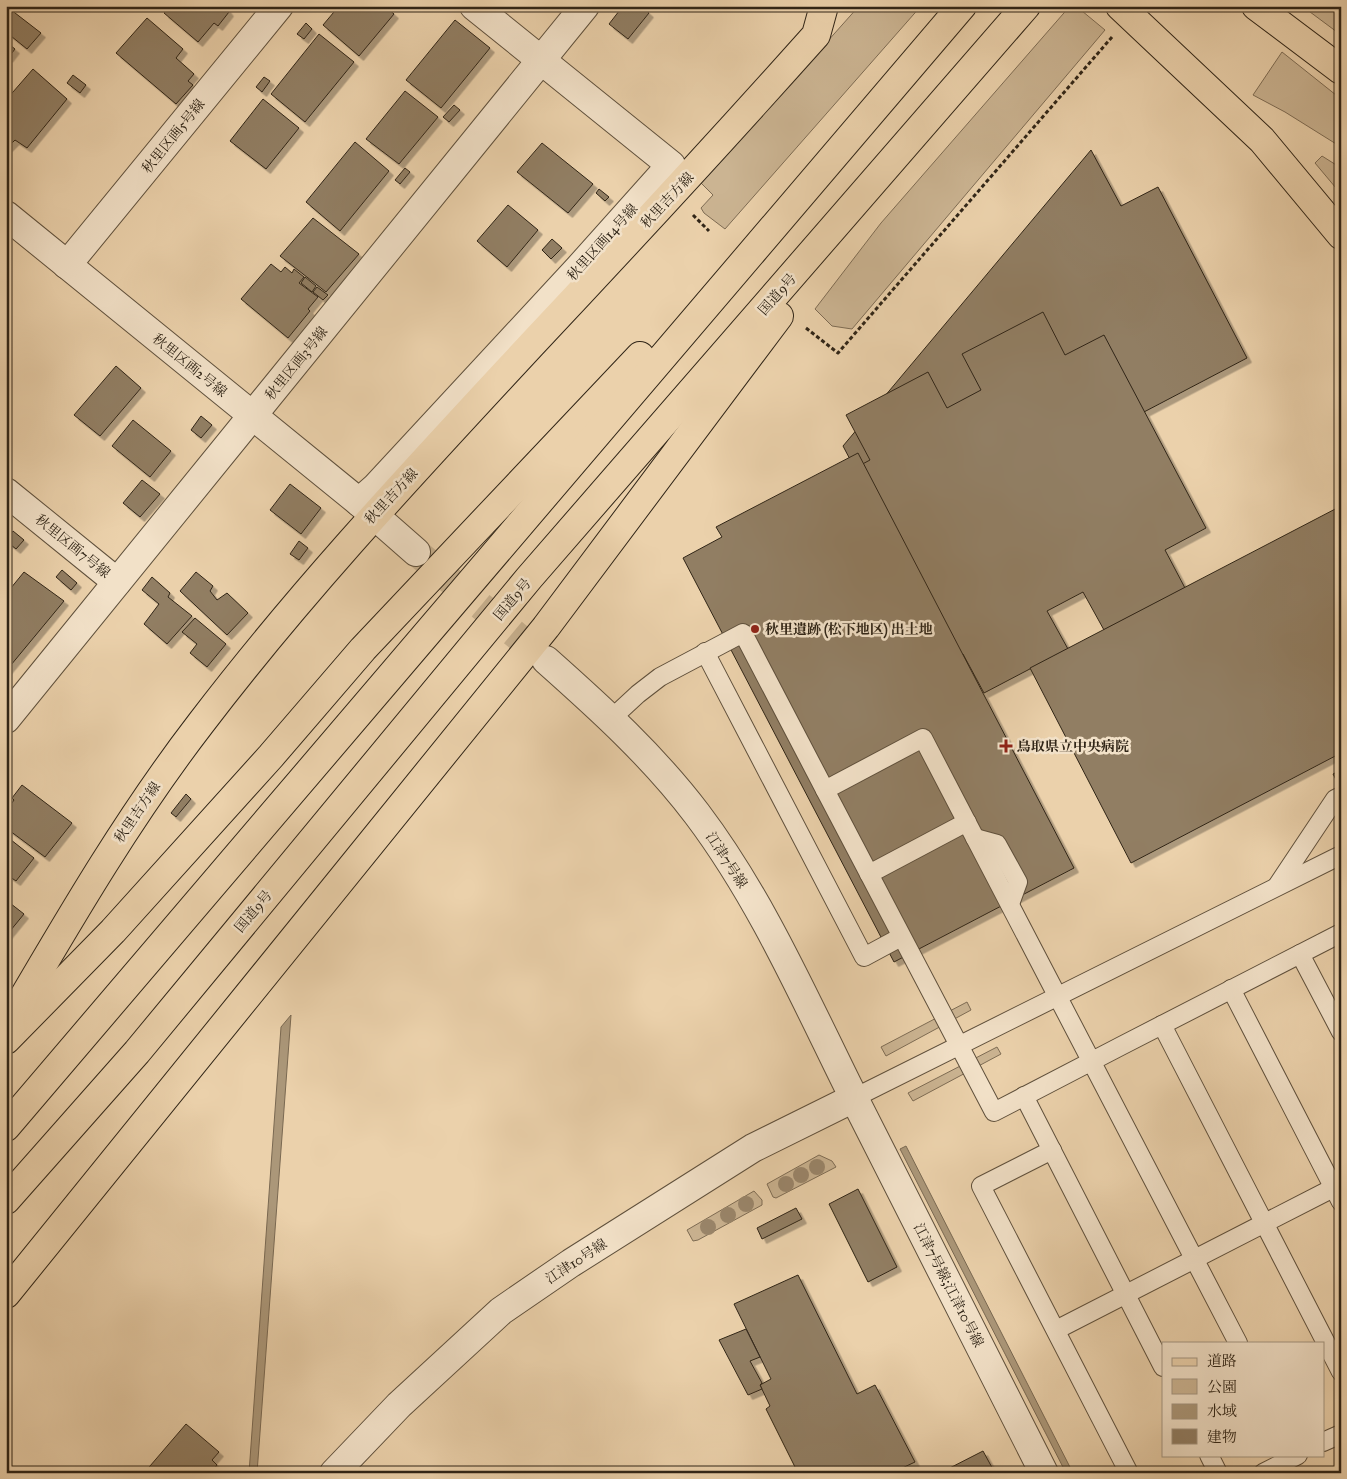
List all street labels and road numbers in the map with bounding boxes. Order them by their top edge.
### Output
street label: 秋里区画5号線 [138,96,208,177]
street label: 秋里吉方線 [637,169,697,232]
street label: 秋里区画14号線 [563,200,641,284]
street label: 国道9号 [755,270,800,319]
street label: 秋里区画3号線 [262,323,331,403]
street label: 秋里区画2号線 [149,330,230,401]
street label: 秋里吉方線 [361,465,421,528]
street label: 秋里区画7号線 [32,511,114,582]
street label: 国道9号 [490,575,535,624]
street label: 秋里吉方線 [111,779,164,846]
street label: 江津7号線 [702,829,751,892]
street label: 国道9号 [231,887,276,936]
street label: 江津7号線;江津10号線 [910,1220,987,1350]
street label: 江津10号線 [542,1235,610,1288]

